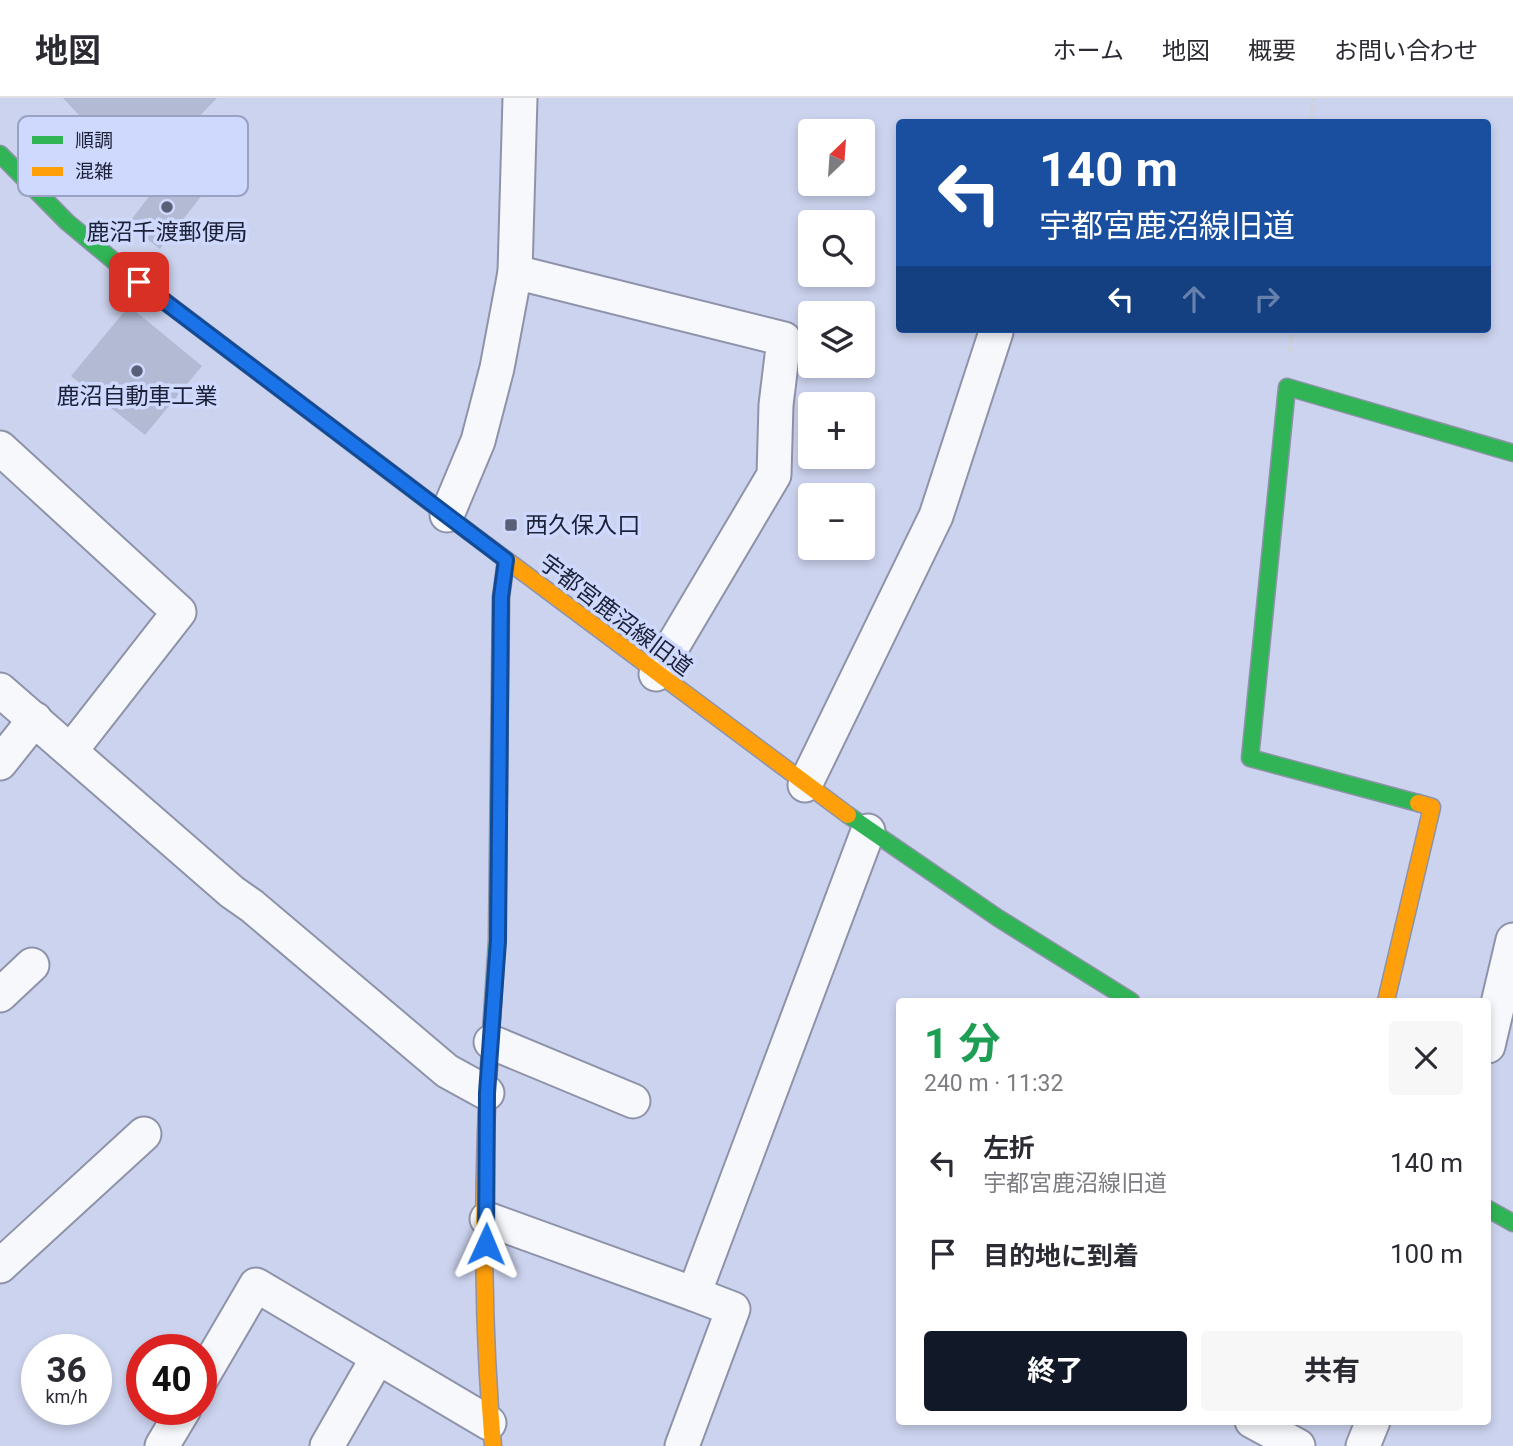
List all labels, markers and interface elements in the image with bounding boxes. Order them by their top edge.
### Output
text: 地図 [35,31,101,70]
text: ホーム [1053,37,1124,65]
text: 地図 [1162,37,1210,65]
text: 概要 [1248,37,1296,65]
text: お問い合わせ [1334,37,1478,65]
legend [18,116,248,196]
north arrow [798,119,875,196]
map controls [798,119,875,560]
text: 順調 [75,129,113,152]
text: 140 m [1039,141,1178,198]
icon: left [924,147,1015,238]
text: 混雑 [75,160,113,183]
marker: 鹿沼千渡郵便局 [159,199,175,215]
text: 宇都宮鹿沼線旧道 [1039,207,1295,245]
button: search [798,210,875,287]
place label: 鹿沼千渡郵便局 [87,219,248,246]
pin [109,252,169,312]
icon: arrive [120,263,158,301]
icon: left [1102,280,1140,318]
icon: ahead [1175,280,1213,318]
icon: right [1248,280,1286,318]
button: layers [798,301,875,378]
marker: 鹿沼自動車工業 [129,363,145,379]
place label: 鹿沼自動車工業 [57,383,218,410]
button: + [798,392,875,469]
button: − [798,483,875,560]
place label: 西久保入口 [525,512,640,539]
marker: 西久保入口 [503,517,519,533]
street label: 宇都宮鹿沼線旧道 [534,549,697,682]
text: 1 分 [924,1019,1001,1068]
button: close [1389,1021,1463,1095]
text: 240 m · 11:32 [924,1070,1063,1097]
text: 左折 [983,1133,1035,1163]
icon: left [924,1144,962,1182]
text: 140 m [1390,1148,1463,1178]
text: 宇都宮鹿沼線旧道 [983,1170,1167,1197]
position arrow [449,1207,523,1281]
icon: arrive [924,1235,962,1273]
text: 100 m [1390,1239,1463,1269]
text: 目的地に到着 [983,1241,1139,1271]
button: 終了 [924,1331,1187,1411]
button: 共有 [1201,1331,1463,1411]
speed limit sign: 40 [126,1334,217,1425]
text: 36 [46,1350,87,1391]
text: km/h [45,1386,88,1407]

